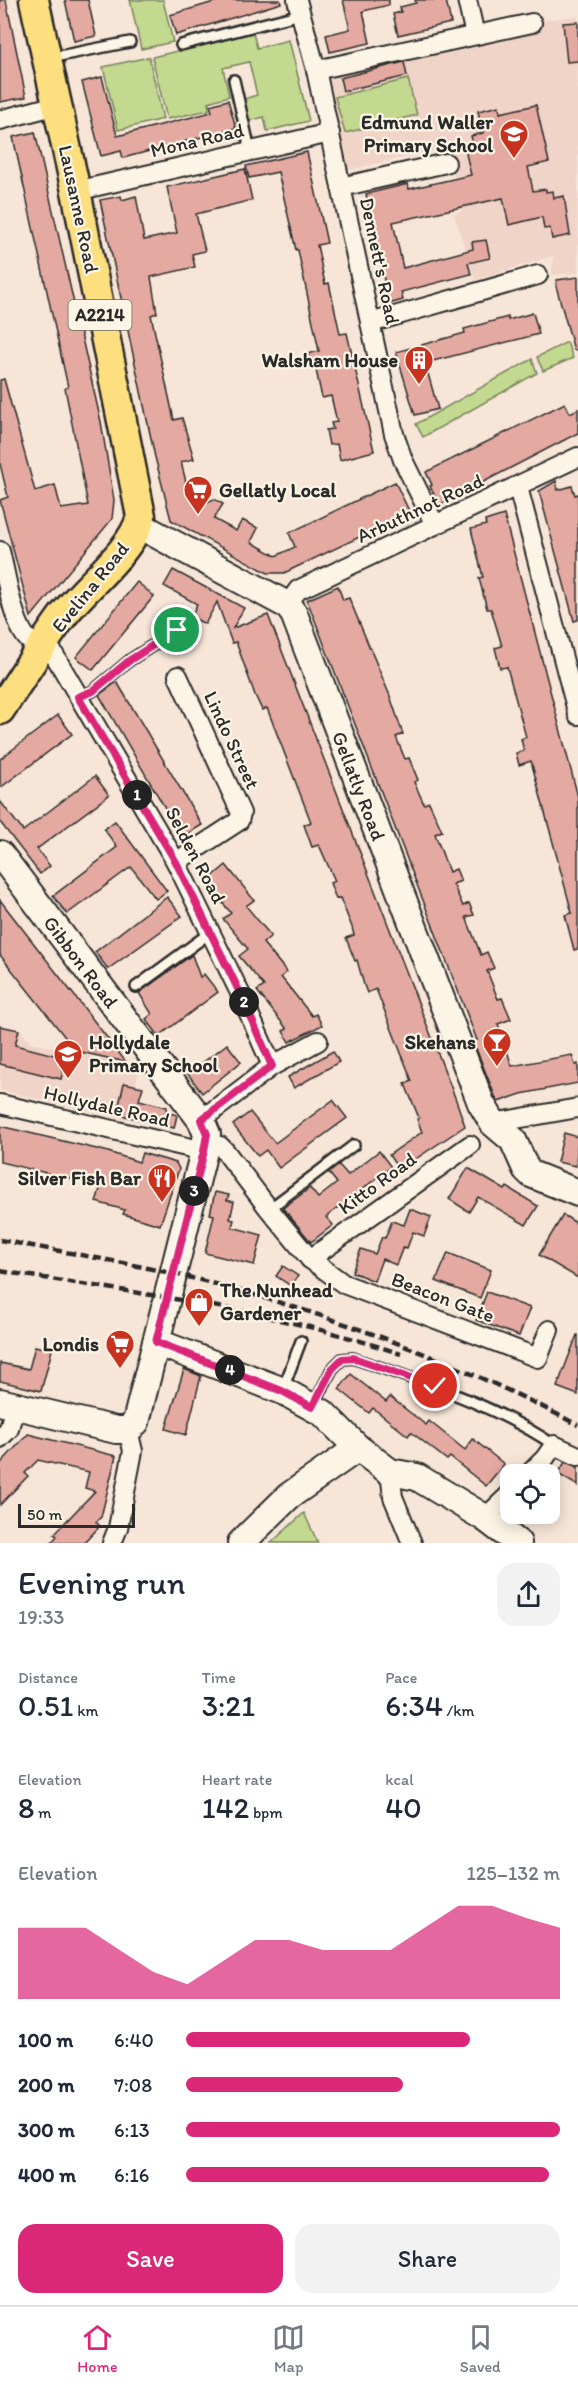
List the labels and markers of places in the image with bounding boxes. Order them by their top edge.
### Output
place label: Edmund Waller Primary School [361,110,494,158]
school or university icon: Edmund Waller Primary School [498,118,530,160]
building icon: Walsham House [403,344,435,386]
place label: Walsham House [261,348,398,372]
supermarket icon: Gellatly Local [182,474,214,516]
place label: Gellatly Local [219,478,337,503]
pin [151,604,202,655]
pin: 1 [122,780,152,810]
pin: 2 [229,987,259,1017]
bar icon: Skehans [481,1026,513,1068]
place label: Hollydale Primary School [89,1030,219,1078]
place label: Skehans [405,1030,476,1054]
school or university icon: Hollydale Primary School [52,1038,84,1080]
restaurant icon: Silver Fish Bar [146,1162,178,1204]
place label: Silver Fish Bar [18,1166,142,1190]
pin: 3 [179,1176,209,1206]
place label: The Nunhead Gardener [219,1278,334,1325]
shop icon: The Nunhead Gardener [183,1286,215,1328]
supermarket icon: Londis [104,1328,136,1370]
place label: Londis [43,1332,99,1356]
pin: 4 [215,1355,245,1385]
pin [409,1360,460,1411]

